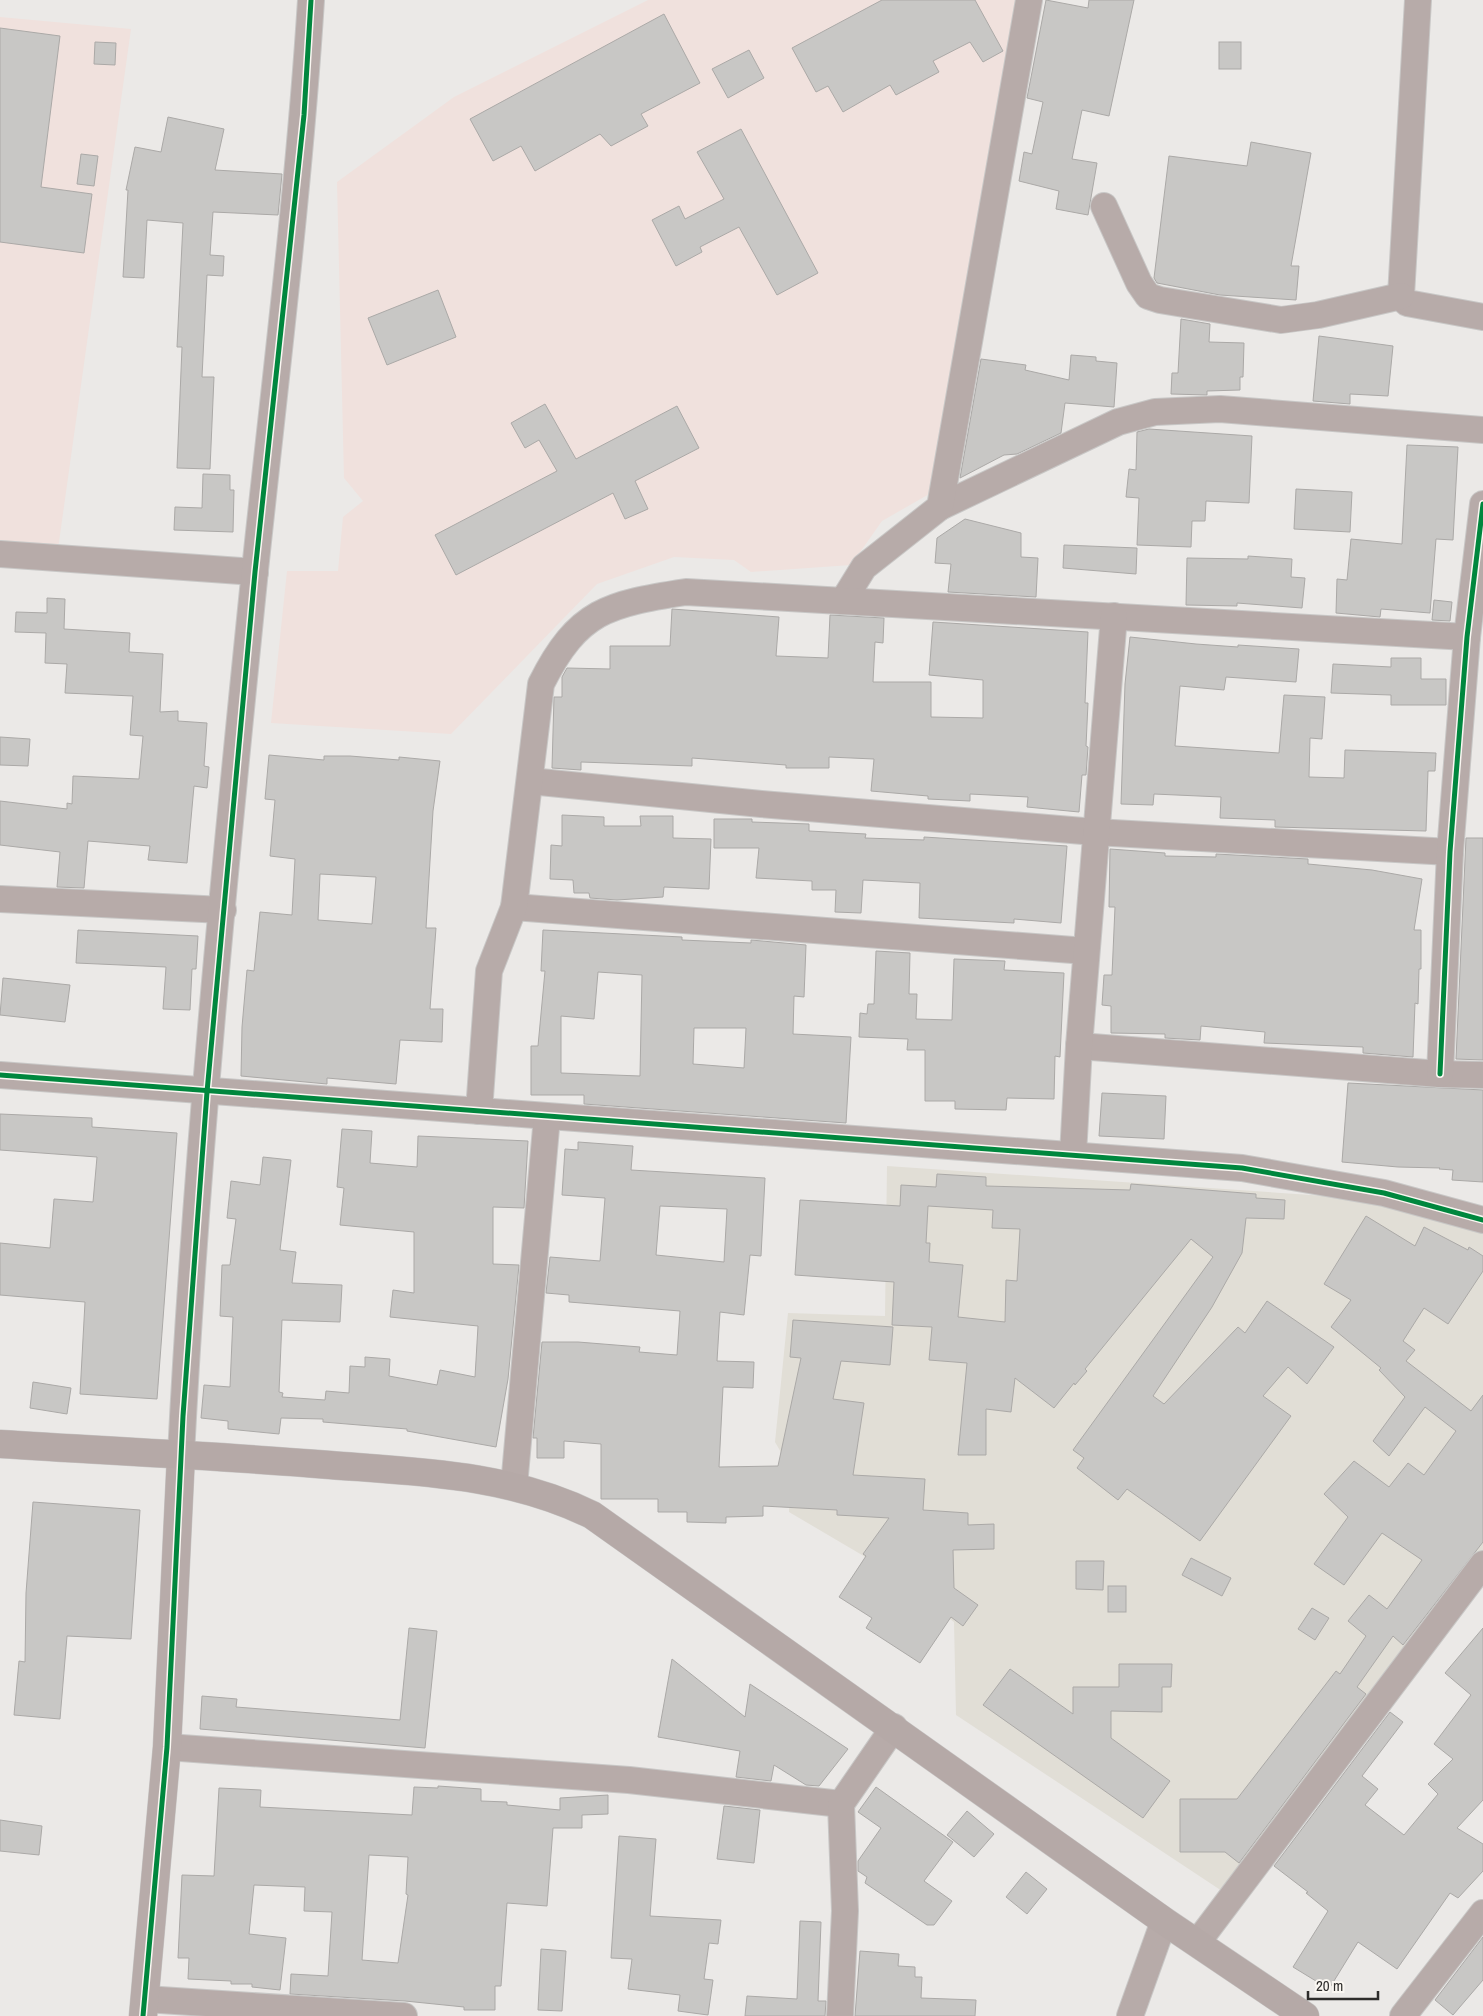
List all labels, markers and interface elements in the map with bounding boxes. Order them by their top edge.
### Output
scale bar [1308,1968,1378,2000]
text: 20 m [1316,1975,1343,1996]

